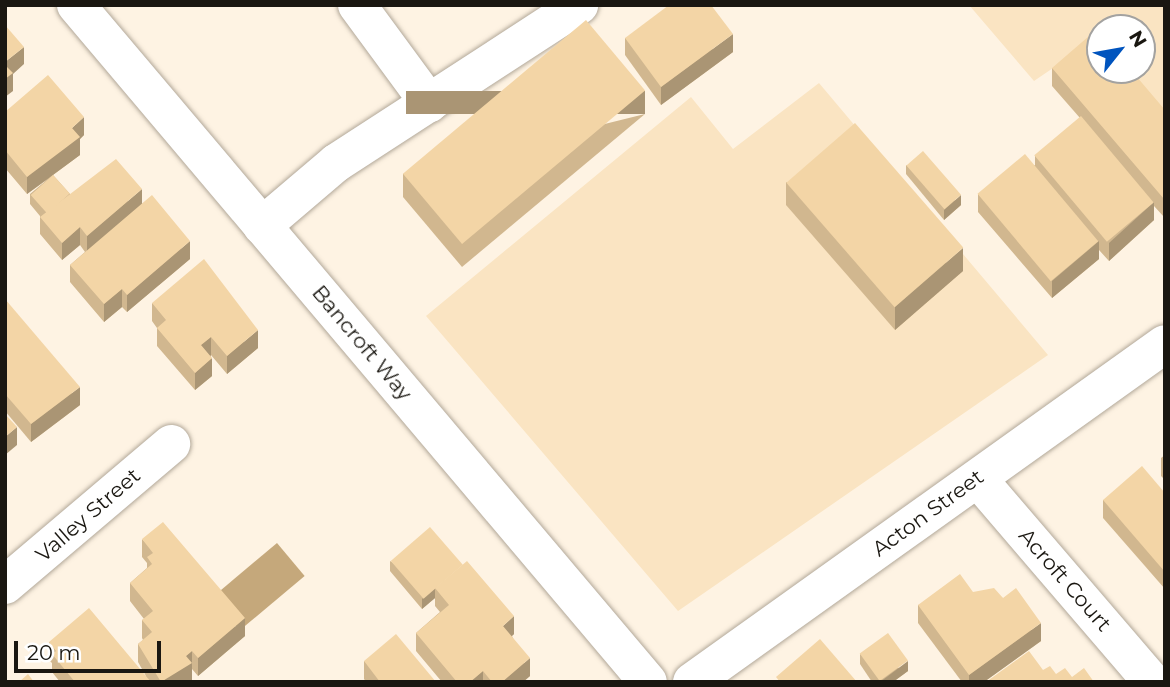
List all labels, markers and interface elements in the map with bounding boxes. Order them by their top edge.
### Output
north arrow [1086,14,1156,84]
text: N [1124,26,1152,51]
street label: Bancroft Way [307,280,417,406]
street label: Valley Street [31,463,145,567]
street label: Acton Street [867,464,989,562]
street label: Acroft Court [1013,523,1117,637]
scale bar [18,628,164,672]
text: 20 m [27,640,81,665]

